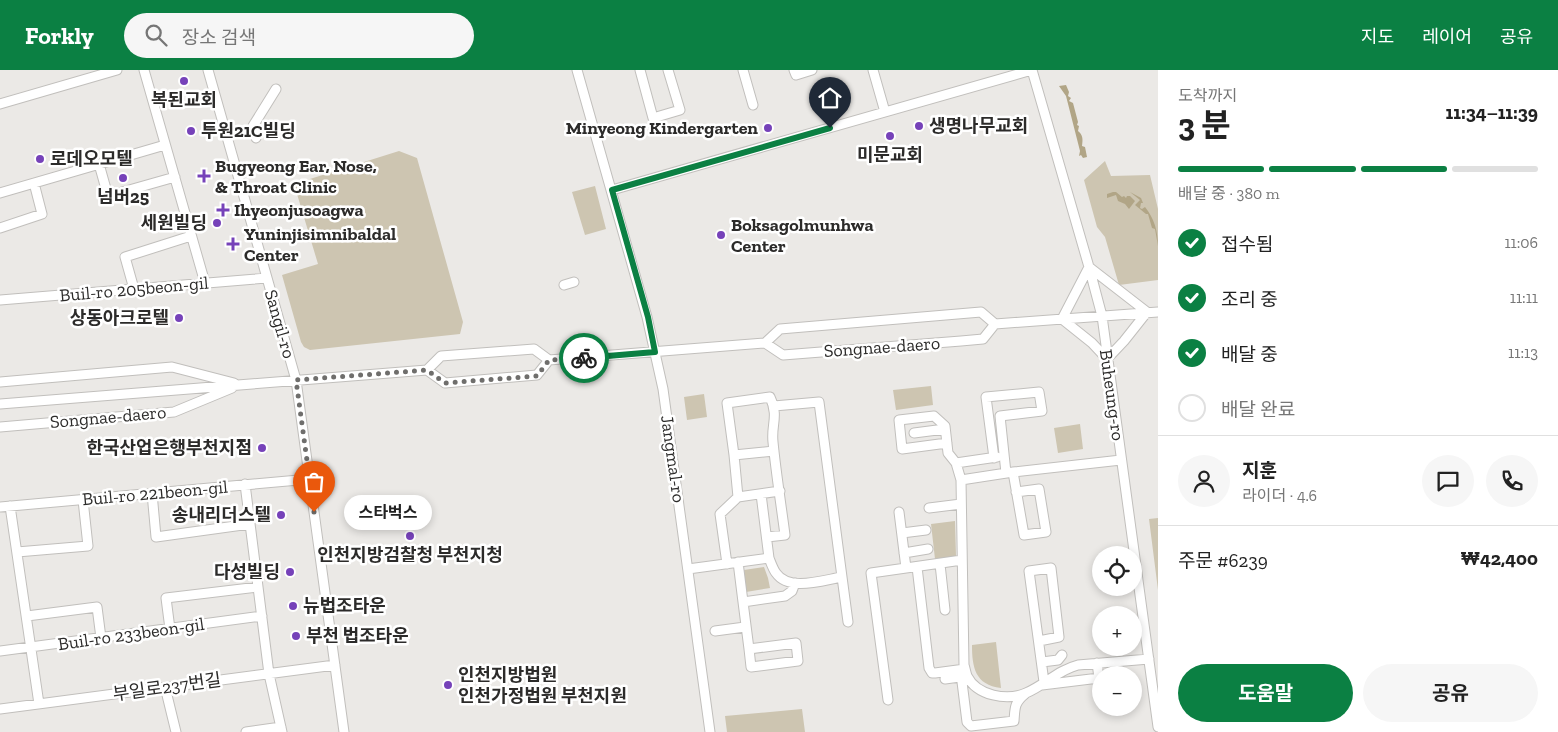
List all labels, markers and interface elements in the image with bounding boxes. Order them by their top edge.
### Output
search box [124,13,474,58]
text: Forkly [25,21,94,50]
icon: search [142,21,170,49]
text: 장소 검색 [182,26,256,49]
text: 지도 [1361,26,1394,48]
text: 레이어 [1422,26,1472,48]
text: 공유 [1500,26,1533,48]
marker: 복된교회 [178,75,190,87]
pin [809,77,851,128]
icon: home [816,84,844,112]
text: 도착까지 [1178,86,1237,105]
place label: 복된교회 [151,89,217,111]
text: 11:34–11:39 [1446,101,1538,124]
text: 3 분 [1178,106,1230,144]
place label: 생명나무교회 [929,115,1028,137]
place label: Minyeong Kindergarten [566,117,758,139]
place label: 투원21C빌딩 [201,120,296,142]
marker: 생명나무교회 [913,120,925,132]
marker: Minyeong Kindergarten [762,122,774,134]
marker: 투원21C빌딩 [185,125,197,137]
marker: 미문교회 [884,130,896,142]
place label: 미문교회 [857,144,923,166]
place label: 로데오모텔 [50,148,133,170]
marker: 로데오모텔 [34,153,46,165]
place label: Bugyeong Ear, Nose, & Throat Clinic [215,155,377,198]
marker: Bugyeong Ear, Nose, & Throat Clinic [197,169,211,183]
marker: 넘버25 [117,172,129,184]
text: 배달 중 · 380 m [1178,184,1280,203]
place label: 넘버25 [97,186,149,208]
place label: Ihyeonjusoagwa [234,199,364,221]
marker: Ihyeonjusoagwa [216,203,230,217]
place label: 세원빌딩 [141,212,207,234]
place label: Boksagolmunhwa Center [731,214,874,257]
marker: 세원빌딩 [211,217,223,229]
place label: Yuninjisimnibaldal Center [244,223,396,266]
marker: Boksagolmunhwa Center [715,229,727,241]
icon: check [1178,229,1206,257]
text: 접수됨 [1221,233,1273,256]
text: 11:06 [1504,233,1538,252]
marker: Yuninjisimnibaldal Center [226,237,240,251]
street label: Buil-ro 205beon-gil [59,272,210,306]
icon: check [1178,284,1206,312]
street label: Sangil-ro [260,287,300,361]
text: 조리 중 [1221,288,1278,311]
text: 11:11 [1510,288,1538,307]
place label: 상동아크로텔 [70,307,169,329]
marker: 상동아크로텔 [173,312,185,324]
street label: Songnae-daero [823,332,941,362]
courier [559,333,609,383]
icon: check [1178,339,1206,367]
text: 배달 중 [1221,343,1278,366]
text: 11:13 [1508,343,1538,362]
icon: bike [570,344,598,372]
street label: Buheung-ro [1095,348,1129,442]
text: 배달 완료 [1221,398,1295,421]
street label: Songnae-daero [49,401,167,433]
street label: Jangmal-ro [656,414,690,504]
place label: 한국산업은행부천지점 [86,437,252,459]
marker: 한국산업은행부천지점 [256,442,268,454]
button: person [1178,455,1230,507]
button: chat [1422,455,1474,507]
button: phone [1486,455,1538,507]
text: 지훈 [1242,459,1277,482]
pin [293,461,335,512]
icon: bag [300,468,328,496]
street label: Buil-ro 221beon-gil [81,476,229,510]
text: 라이더 · 4.6 [1242,486,1317,505]
callout: 스타벅스 [344,494,432,530]
text: 스타벅스 [359,503,417,522]
place label: 송내리더스텔 [172,504,271,526]
marker: 송내리더스텔 [275,509,287,521]
marker: 인천지방검찰청 부천지청 [404,530,416,542]
place label: 인천지방검찰청 부천지청 [317,544,503,566]
map controls [1092,546,1142,716]
button: locate [1092,546,1142,596]
text: ₩42,400 [1460,547,1538,570]
text: 주문 #6239 [1178,549,1268,572]
place label: 다성빌딩 [214,561,280,583]
marker: 다성빌딩 [284,566,296,578]
place label: 뉴법조타운 [303,595,386,617]
marker: 뉴법조타운 [287,600,299,612]
button: + [1092,606,1142,656]
street label: Buil-ro 233beon-gil [56,613,206,655]
place label: 부천 법조타운 [306,625,409,647]
marker: 부천 법조타운 [290,630,302,642]
place label: 인천지방법원 인천가정법원 부천지원 [458,664,627,707]
button: 도움말 [1178,664,1353,722]
button: 공유 [1363,664,1538,722]
button: − [1092,666,1142,716]
street label: 부일로237번길 [111,668,223,706]
marker: 인천지방법원 인천가정법원 부천지원 [442,679,454,691]

